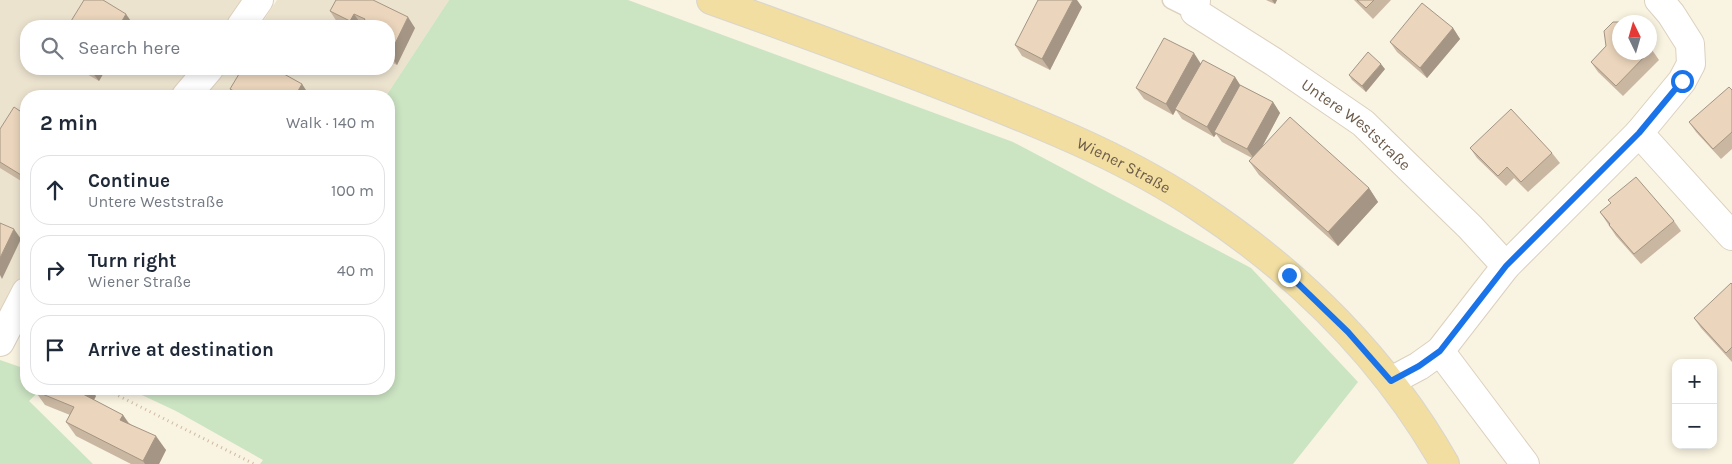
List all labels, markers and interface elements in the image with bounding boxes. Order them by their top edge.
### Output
north arrow [1612,15,1657,60]
search box [20,20,395,75]
icon: search [38,34,66,62]
text: Search here [78,37,180,59]
route start [1671,70,1694,93]
street label: Untere Weststraße [1298,75,1415,174]
text: 2 min [40,111,98,135]
text: Walk · 140 m [286,113,375,132]
street label: Wiener Straße [1074,133,1174,197]
text: Continue [88,170,170,192]
icon: ahead [41,176,69,204]
text: 100 m [331,181,374,200]
text: Untere Weststraße [88,192,224,211]
text: Turn right [88,250,177,272]
icon: right [41,256,69,284]
text: 40 m [337,261,374,280]
route end [1278,264,1301,287]
text: Wiener Straße [88,272,191,291]
icon: arrive [41,336,69,364]
text: Arrive at destination [88,339,274,361]
map controls [1672,359,1717,449]
button: + [1672,359,1717,404]
button: − [1672,404,1717,449]

